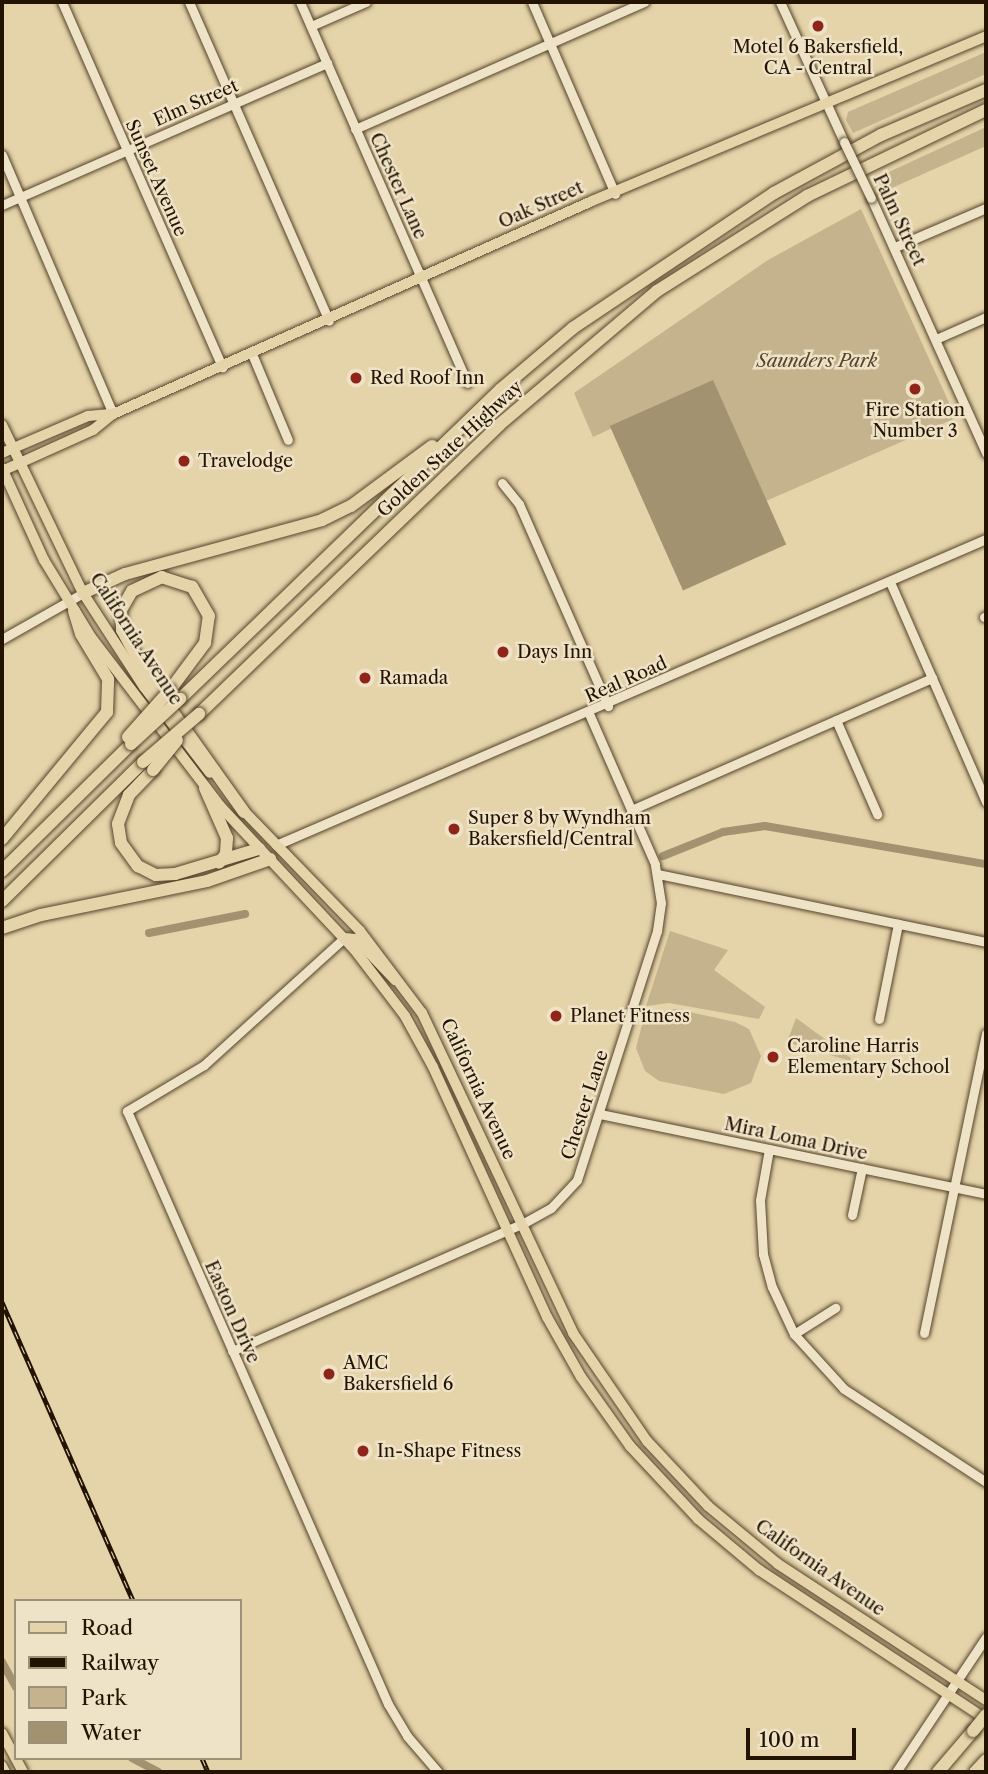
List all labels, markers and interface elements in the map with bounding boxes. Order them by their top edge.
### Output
marker: Motel 6 Bakersfield, CA - Central [810,18,826,34]
place label: Motel 6 Bakersfield, CA - Central [733,37,903,80]
street label: Elm Street [150,75,242,131]
street label: Sunset Avenue [120,116,192,240]
street label: Chester Lane [365,129,431,243]
street label: Palm Street [868,171,930,269]
street label: Oak Street [495,177,587,233]
park label: Saunders Park [757,350,877,372]
place label: Red Roof Inn [370,367,484,389]
marker: Red Roof Inn [348,370,364,386]
street label: Golden State Highway [373,376,527,522]
marker: Fire Station Number 3 [907,381,923,397]
place label: Fire Station Number 3 [865,400,965,442]
place label: Travelodge [198,450,293,472]
marker: Travelodge [176,453,192,469]
street label: California Avenue [85,569,187,709]
place label: Days Inn [517,641,592,663]
marker: Days Inn [495,644,511,660]
street label: Real Road [582,652,670,708]
place label: Ramada [379,667,448,689]
marker: Ramada [357,670,373,686]
place label: Super 8 by Wyndham Bakersfield/Central [468,808,653,850]
marker: Super 8 by Wyndham Bakersfield/Central [446,821,462,837]
place label: Planet Fitness [570,1005,690,1027]
marker: Planet Fitness [548,1008,564,1024]
street label: California Avenue [436,1015,520,1163]
place label: Caroline Harris Elementary School [787,1036,950,1078]
street label: Chester Lane [557,1047,613,1163]
marker: Caroline Harris Elementary School [765,1049,781,1065]
street label: Mira Loma Drive [722,1113,870,1165]
street label: Easton Drive [200,1257,264,1367]
place label: AMC Bakersfield 6 [343,1353,453,1396]
marker: AMC Bakersfield 6 [321,1366,337,1382]
place label: In-Shape Fitness [377,1440,521,1462]
marker: In-Shape Fitness [355,1443,371,1459]
street label: California Avenue [751,1515,889,1621]
legend [14,1599,242,1760]
text: Road [81,1615,133,1640]
text: Railway [81,1650,159,1675]
text: Park [81,1685,127,1710]
scale bar [750,1714,860,1758]
text: Water [81,1720,141,1745]
text: 100 m [759,1727,820,1752]

